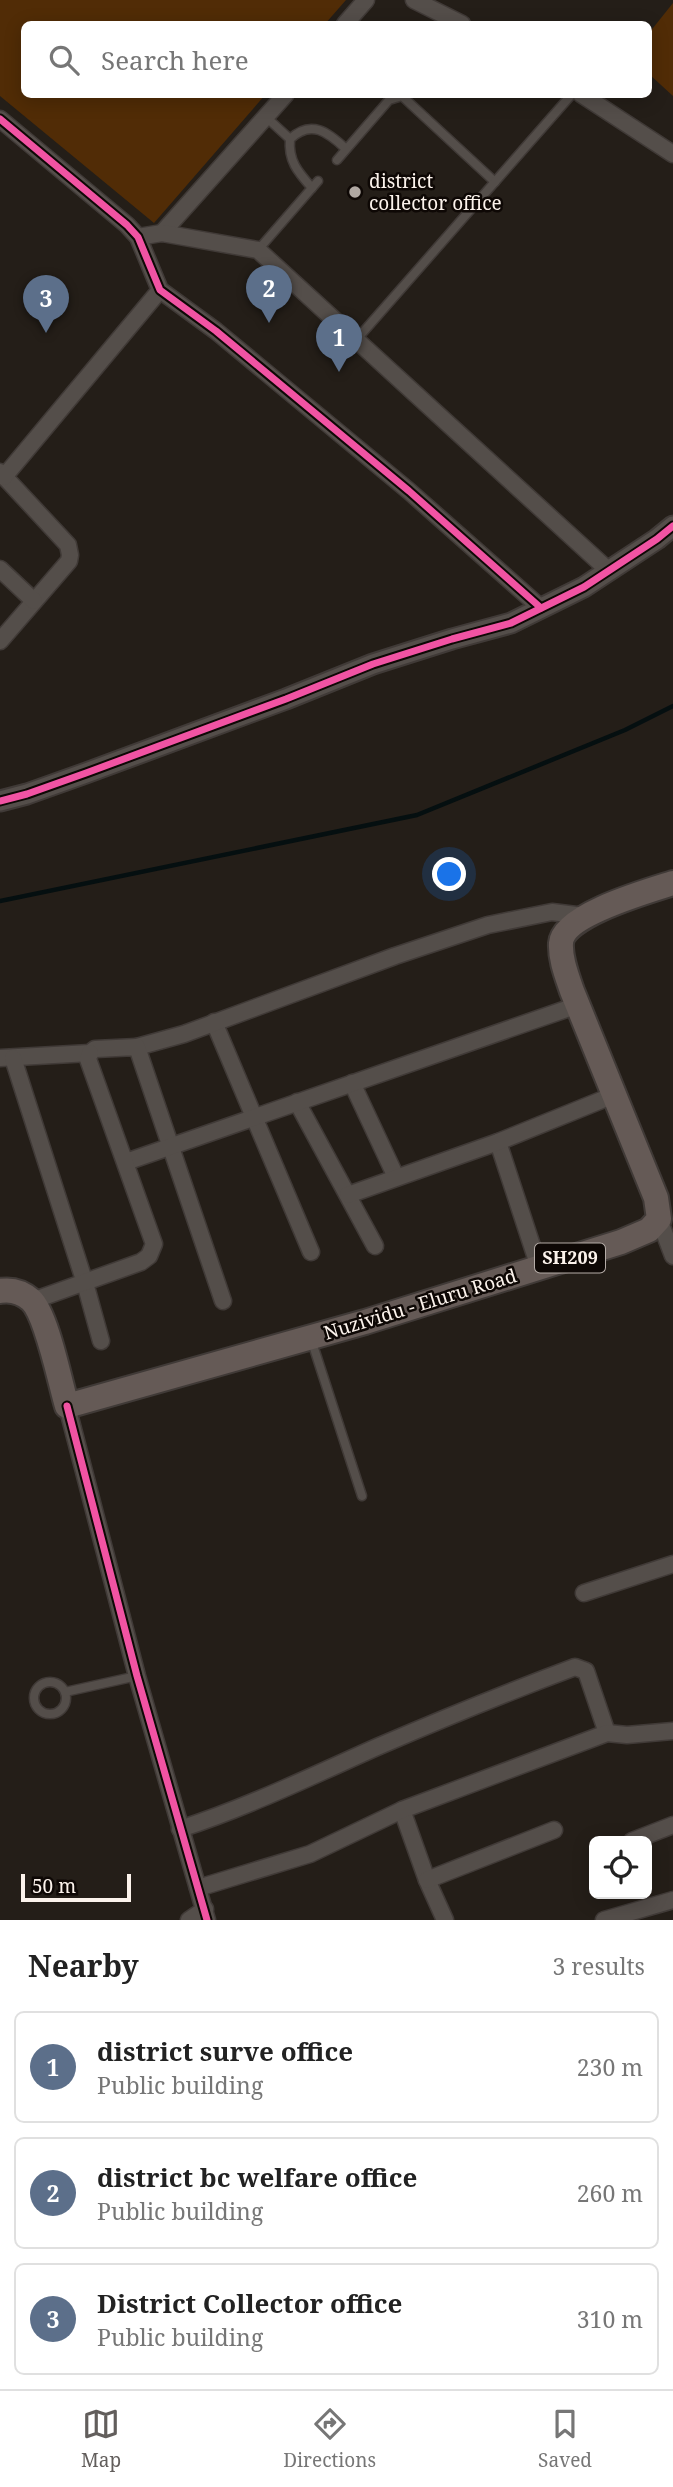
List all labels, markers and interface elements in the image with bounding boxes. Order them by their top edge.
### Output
search box [21,21,652,98]
icon: search [45,41,83,79]
text: Search here [101,42,249,78]
place label: district collector office [369,168,502,216]
marker: district collector office [347,184,363,200]
pin: 2 [246,265,292,323]
pin: 3 [23,275,69,333]
pin: 1 [316,314,362,372]
your location [432,857,466,891]
road number: SH209 [535,1244,605,1273]
street label: Nuzividu - Eluru Road [320,1262,520,1346]
map controls [589,1836,652,1899]
button: locate [589,1836,652,1899]
scale bar [21,1871,131,1903]
text: 50 m [32,1873,76,1899]
text: Nearby [28,1945,139,1986]
text: 3 results [552,1950,645,1982]
text: district surve office [97,2033,353,2069]
text: 1 [47,2051,60,2083]
text: 230 m [577,2051,643,2083]
text: Public building [97,2069,263,2101]
text: district bc welfare office [97,2159,417,2195]
text: 2 [47,2177,60,2209]
text: 260 m [577,2177,643,2209]
text: Public building [97,2195,263,2227]
text: District Collector office [97,2285,402,2321]
text: 3 [47,2303,60,2335]
text: 310 m [577,2303,643,2335]
text: Public building [97,2321,263,2353]
tab: Map [81,2405,121,2473]
tab: Directions [283,2405,376,2473]
tab: Saved [538,2405,592,2473]

